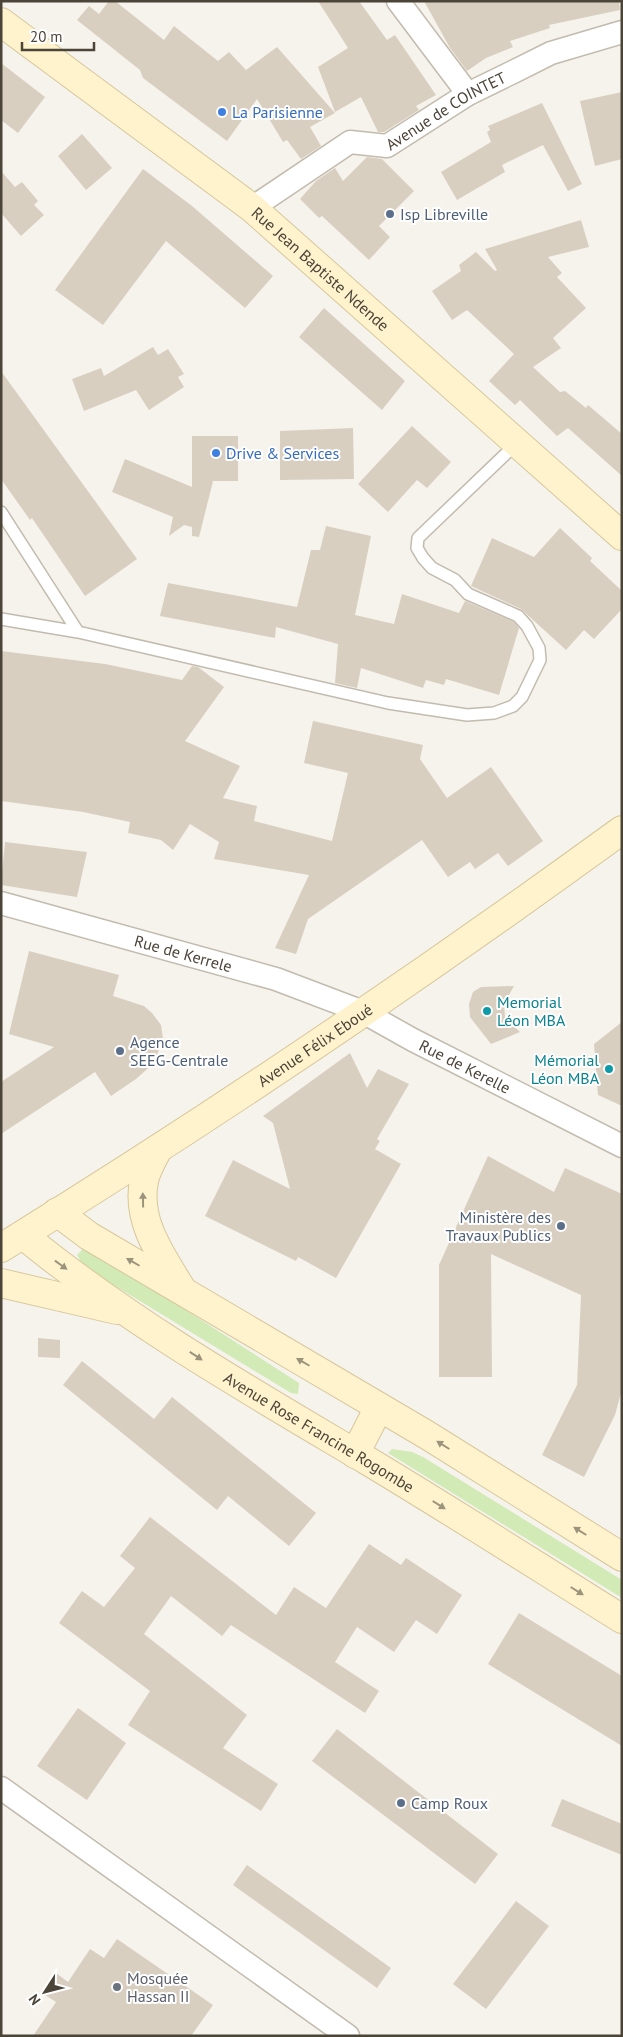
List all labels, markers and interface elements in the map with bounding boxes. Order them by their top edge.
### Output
scale bar [22,20,95,52]
text: 20 m [30,27,63,46]
street label: Avenue de COINTET [382,67,509,154]
place label: La Parisienne [232,102,323,122]
marker: La Parisienne [216,106,228,118]
street label: Rue Jean Baptiste Ndende [248,202,394,335]
place label: Isp Libreville [400,204,488,224]
marker: Isp Libreville [384,208,396,220]
place label: Drive & Services [226,443,339,463]
marker: Drive & Services [210,447,222,459]
street label: Rue de Kerrele [132,930,234,976]
place label: Memorial Léon MBA [497,992,566,1030]
street label: Avenue Félix Eboué [254,999,376,1091]
marker: Memorial Léon MBA [481,1005,493,1017]
place label: Agence SEEG-Centrale [130,1032,228,1070]
street label: Rue de Kerelle [416,1035,514,1098]
marker: Agence SEEG-Centrale [114,1045,126,1057]
place label: Mémorial Léon MBA [531,1050,600,1088]
marker: Mémorial Léon MBA [603,1063,615,1075]
one-way arrow [139,1192,147,1208]
place label: Ministère des Travaux Publics [446,1207,551,1245]
marker: Ministère des Travaux Publics [555,1220,567,1232]
one-way arrow [126,1257,139,1266]
one-way arrow [54,1260,68,1270]
one-way arrow [189,1351,202,1361]
one-way arrow [297,1357,310,1366]
street label: Avenue Rose Francine Rogombe [220,1367,418,1497]
one-way arrow [436,1440,449,1450]
one-way arrow [432,1500,445,1509]
one-way arrow [574,1527,587,1536]
one-way arrow [570,1586,583,1596]
place label: Camp Roux [411,1793,488,1813]
marker: Camp Roux [395,1797,407,1809]
north arrow [20,1967,70,2017]
place label: Mosquée Hassan II [127,1968,189,2006]
marker: Mosquée Hassan II [111,1981,123,1993]
text: N [24,1991,44,2009]

